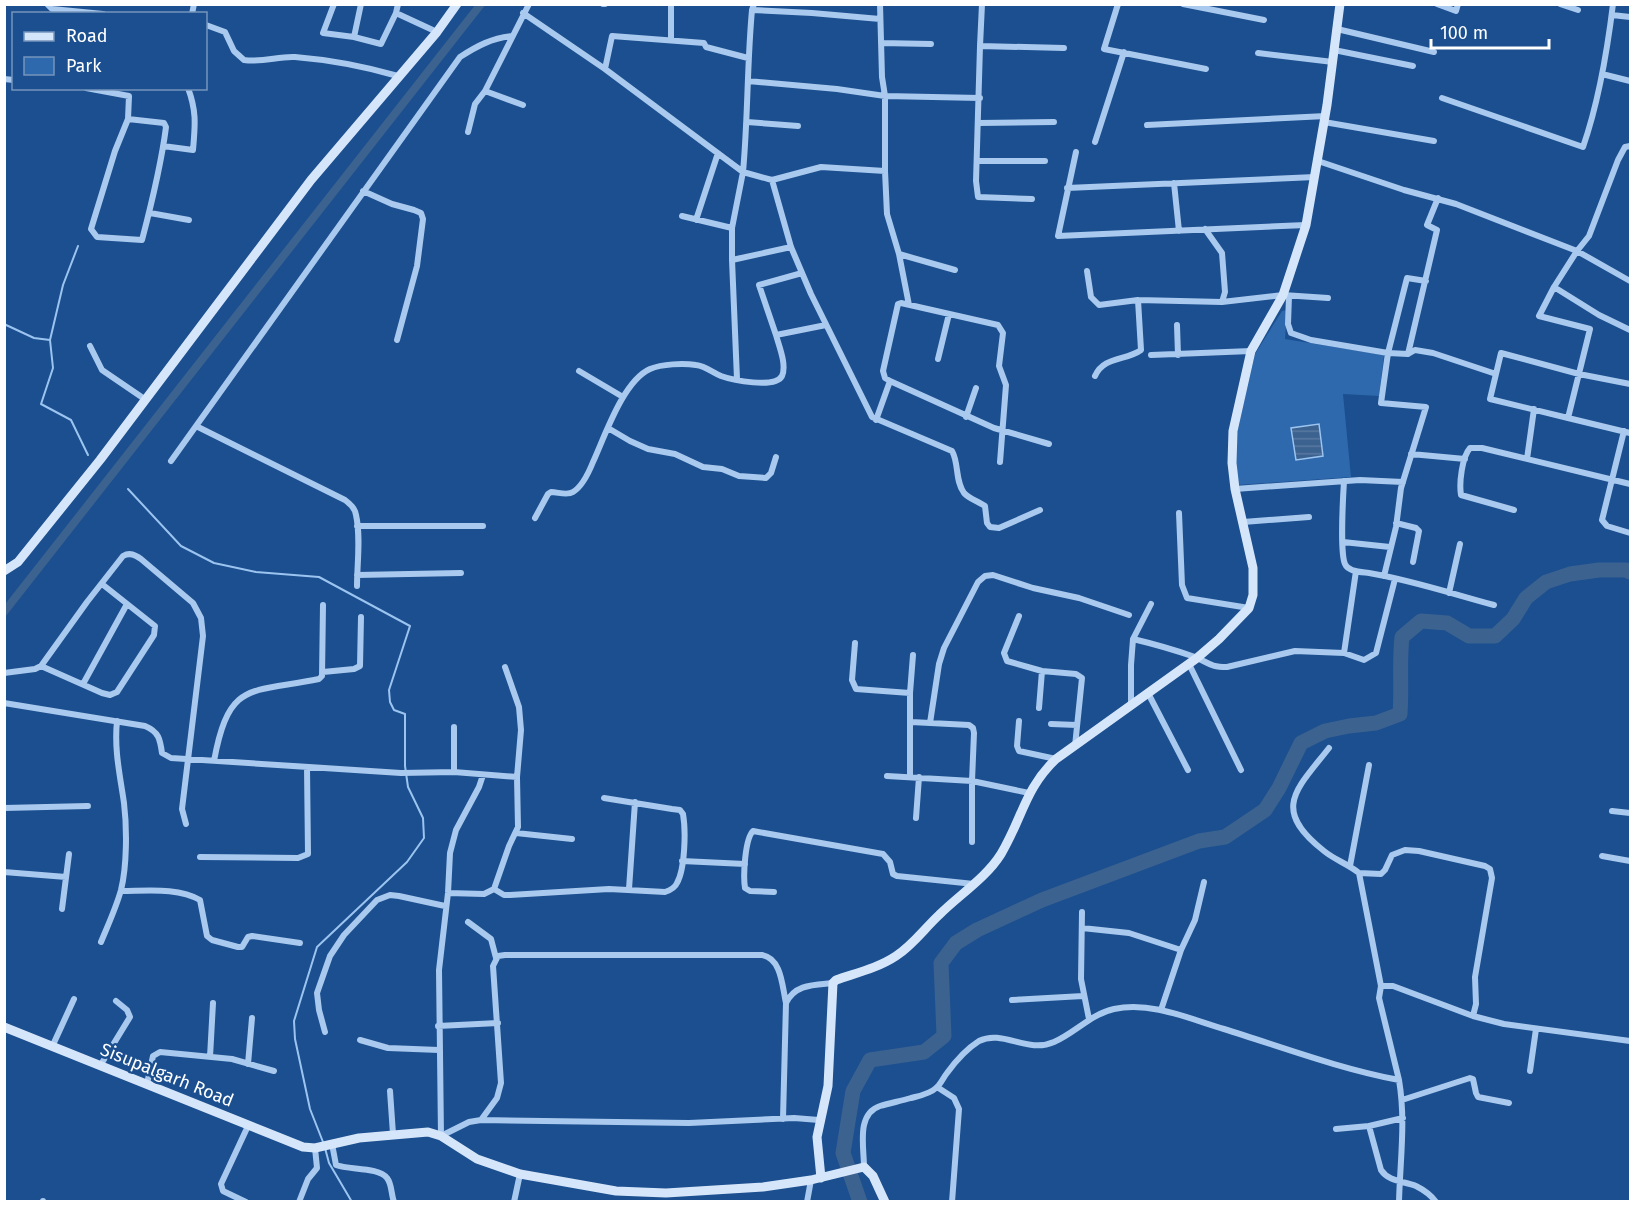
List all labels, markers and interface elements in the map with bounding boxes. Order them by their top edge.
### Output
legend [12,12,207,90]
scale bar [1431,12,1550,50]
text: 100 m [1440,22,1488,44]
text: Road [66,25,108,47]
text: Park [66,55,102,77]
street label: Sisupalgarh Road [97,1038,237,1112]

